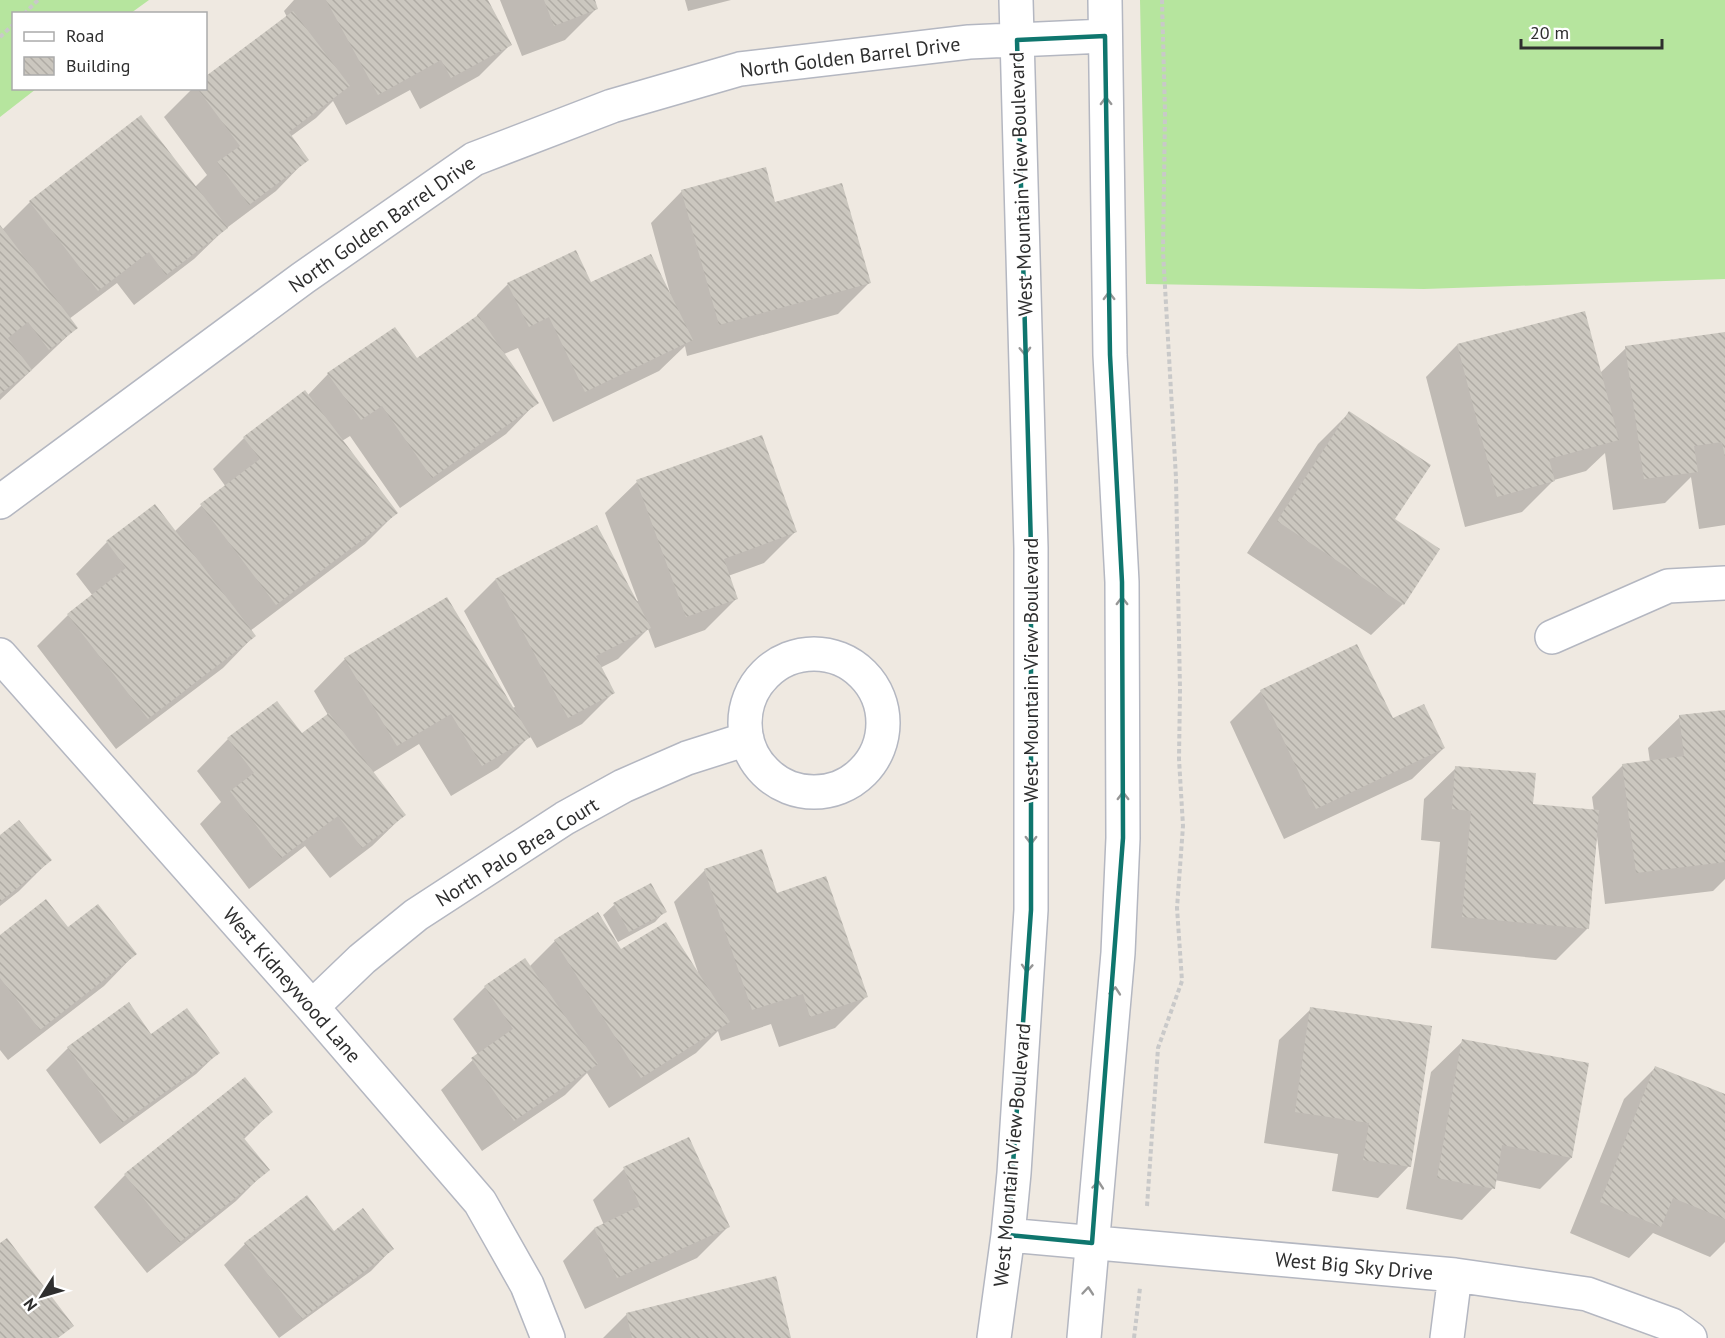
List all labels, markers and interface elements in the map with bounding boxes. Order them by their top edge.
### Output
legend [12,12,207,90]
scale bar [1521,12,1662,50]
text: 20 m [1530,21,1569,44]
text: Road [66,24,104,47]
street label: North Golden Barrel Drive [738,31,962,83]
street label: West Mountain View Boulevard [1003,51,1039,317]
text: Building [66,54,130,77]
one-way arrow [1100,97,1112,106]
street label: North Golden Barrel Drive [284,150,480,298]
one-way arrow [1103,292,1115,301]
one-way arrow [1019,346,1032,355]
street label: West Mountain View Boulevard [1018,538,1044,802]
one-way arrow [1116,597,1128,606]
street label: North Palo Brea Court [431,791,603,913]
one-way arrow [1116,792,1129,801]
one-way arrow [1025,835,1037,844]
street label: West Kidneywood Lane [217,902,367,1068]
one-way arrow [1021,964,1034,973]
one-way arrow [1108,986,1121,995]
street label: West Mountain View Boulevard [988,1022,1036,1288]
one-way arrow [1091,1181,1104,1190]
street label: West Big Sky Drive [1274,1246,1434,1286]
north arrow [12,1266,72,1326]
one-way arrow [1081,1286,1094,1295]
text: N [19,1295,41,1315]

